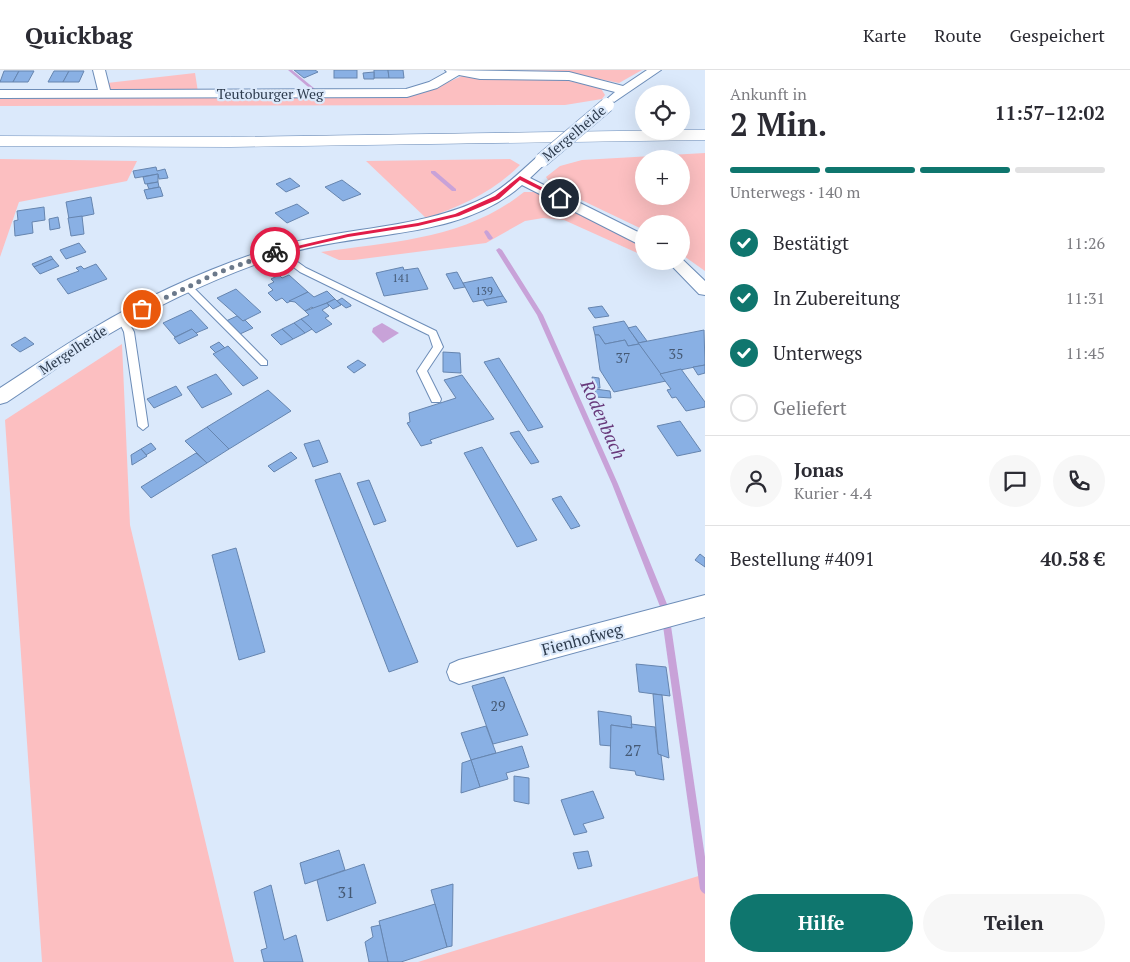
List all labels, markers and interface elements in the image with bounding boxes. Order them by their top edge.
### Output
text: Quickbag [25,19,133,51]
text: Karte [863,23,906,47]
text: Route [934,23,982,47]
text: Gespeichert [1010,23,1105,47]
text: Ankunft in [730,83,807,105]
street label: Teutoburger Weg [217,84,324,103]
map controls [635,85,690,270]
button: locate [635,85,690,140]
street label: Mergelheide [538,100,609,165]
text: 11:57–12:02 [995,100,1105,125]
text: 2 Min. [730,103,827,145]
button: + [635,150,690,205]
pin [539,177,581,219]
text: Unterwegs · 140 m [730,181,860,203]
icon: home [546,184,574,212]
button: − [635,215,690,270]
courier [250,227,300,277]
icon: check [730,229,758,257]
text: Bestätigt [773,230,849,255]
text: 11:26 [1066,232,1105,254]
icon: bike [261,238,289,266]
house number: 141 [392,271,410,285]
house number: 139 [475,284,493,298]
icon: check [730,284,758,312]
text: In Zubereitung [773,285,900,310]
text: 11:31 [1066,287,1105,309]
pin [121,288,163,330]
icon: bag [128,295,156,323]
street label: Mergelheide [35,321,110,379]
icon: check [730,339,758,367]
text: Unterwegs [773,340,863,365]
text: 11:45 [1066,342,1105,364]
house number: 35 [669,344,683,363]
house number: 37 [616,348,630,367]
water label: Rodenbach [575,375,632,463]
text: Geliefert [773,395,847,420]
button: person [730,455,782,507]
button: chat [989,455,1041,507]
button: phone [1053,455,1105,507]
text: Jonas [794,457,844,482]
text: Kurier · 4.4 [794,482,872,504]
text: Bestellung #4091 [730,546,875,571]
text: 40.58 € [1041,546,1105,571]
street label: Fienhofweg [539,618,625,660]
house number: 29 [491,696,505,715]
house number: 27 [624,739,642,761]
house number: 31 [337,881,355,903]
button: Hilfe [730,894,913,952]
button: Teilen [923,894,1105,952]

